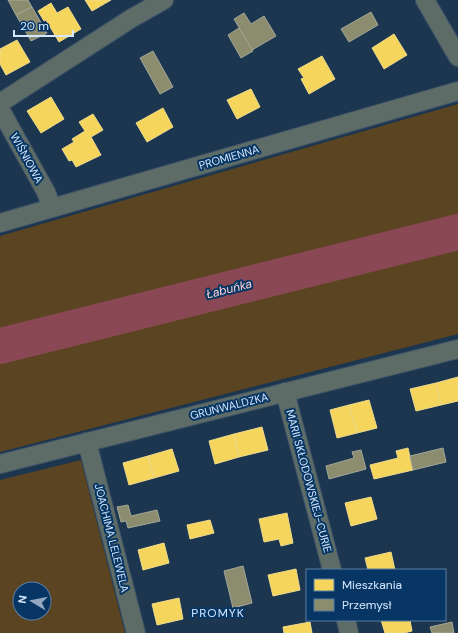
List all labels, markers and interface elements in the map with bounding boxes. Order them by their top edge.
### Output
scale bar [14,12,73,38]
text: 20 m [20,18,49,34]
street label: WIŚNIOWA [7,130,47,186]
street label: PROMIENNA [197,142,261,172]
water label: Łabuńka [204,275,254,302]
street label: GRUNWALDZKA [189,390,269,422]
street label: MARII SKŁODOWSKIEJ-CURIE [283,408,335,554]
street label: JOACHIMA LELEWELA [92,482,132,594]
legend [306,569,446,621]
text: Mieszkania [342,577,402,593]
north arrow [12,581,52,621]
text: N [15,594,30,604]
text: Przemysł [342,597,392,613]
district label: PROMYK [191,605,245,621]

